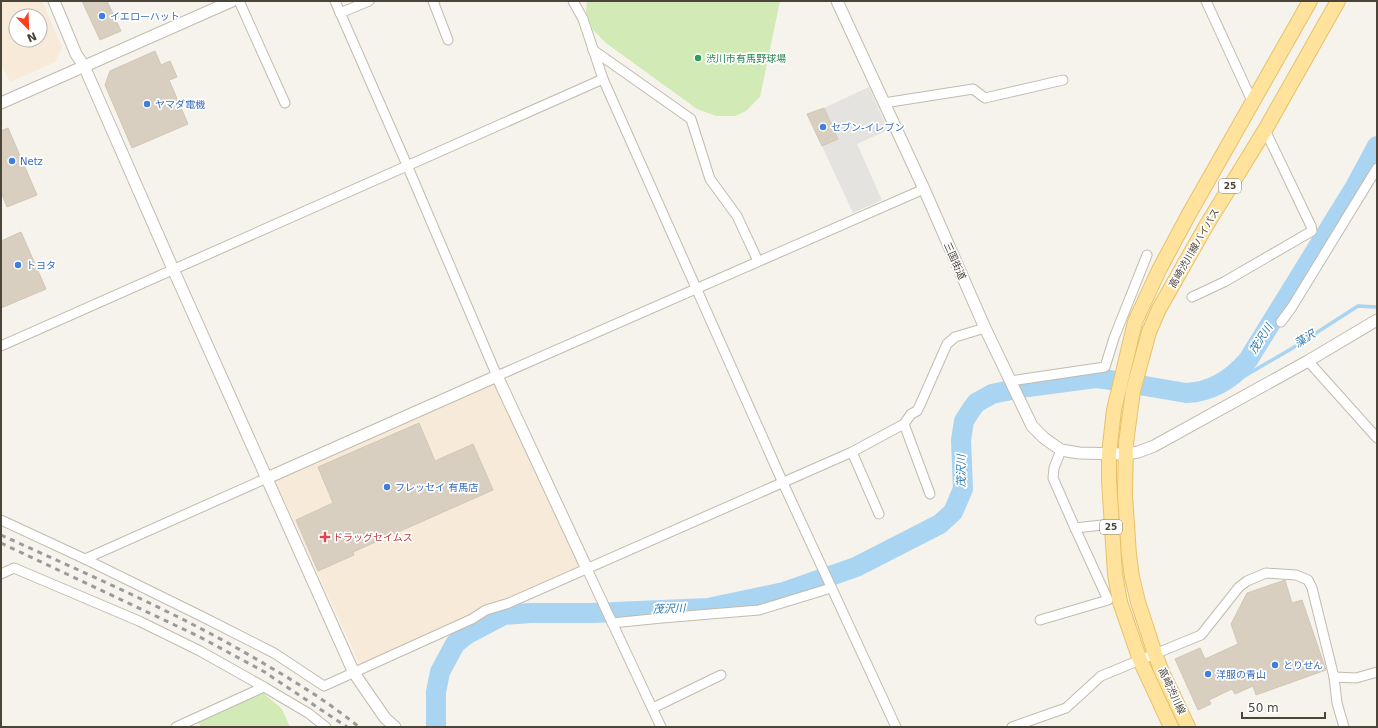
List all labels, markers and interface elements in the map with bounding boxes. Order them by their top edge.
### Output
north arrow [8,8,48,48]
marker: イエローハット [97,11,107,21]
place label: イエローハット [110,11,180,22]
text: N [25,29,38,45]
marker: 渋川市有馬野球場 [693,53,703,63]
place label: 渋川市有馬野球場 [706,53,786,64]
marker: ヤマダ電機 [142,99,152,109]
place label: ヤマダ電機 [155,99,205,110]
marker: セブン-イレブン [818,122,828,132]
place label: セブン-イレブン [831,122,905,133]
marker: Netz [7,156,17,166]
place label: Netz [20,156,43,167]
road number: 25 [1219,179,1241,193]
street label: 高崎渋川線バイパス [1167,206,1221,290]
street label: 三国街道 [942,240,968,282]
marker: トヨタ [13,260,23,270]
place label: トヨタ [26,260,56,271]
water label: 茂沢川 [1247,321,1276,356]
water label: 藻沢 [1292,327,1319,350]
water label: 茂沢川 [955,454,968,488]
marker: フレッセイ 有馬店 [382,482,392,492]
place label: フレッセイ 有馬店 [395,482,478,493]
road number: 25 [1100,520,1122,534]
marker: ドラッグセイムス [320,532,330,542]
place label: ドラッグセイムス [333,532,413,543]
water label: 茂沢川 [652,602,687,616]
marker: とりせん [1270,660,1280,670]
place label: とりせん [1283,660,1323,671]
street label: 高崎渋川線 [1156,666,1188,716]
marker: 洋服の青山 [1203,669,1213,679]
place label: 洋服の青山 [1216,669,1266,680]
scale bar [1242,694,1325,720]
text: 50 m [1248,701,1279,715]

